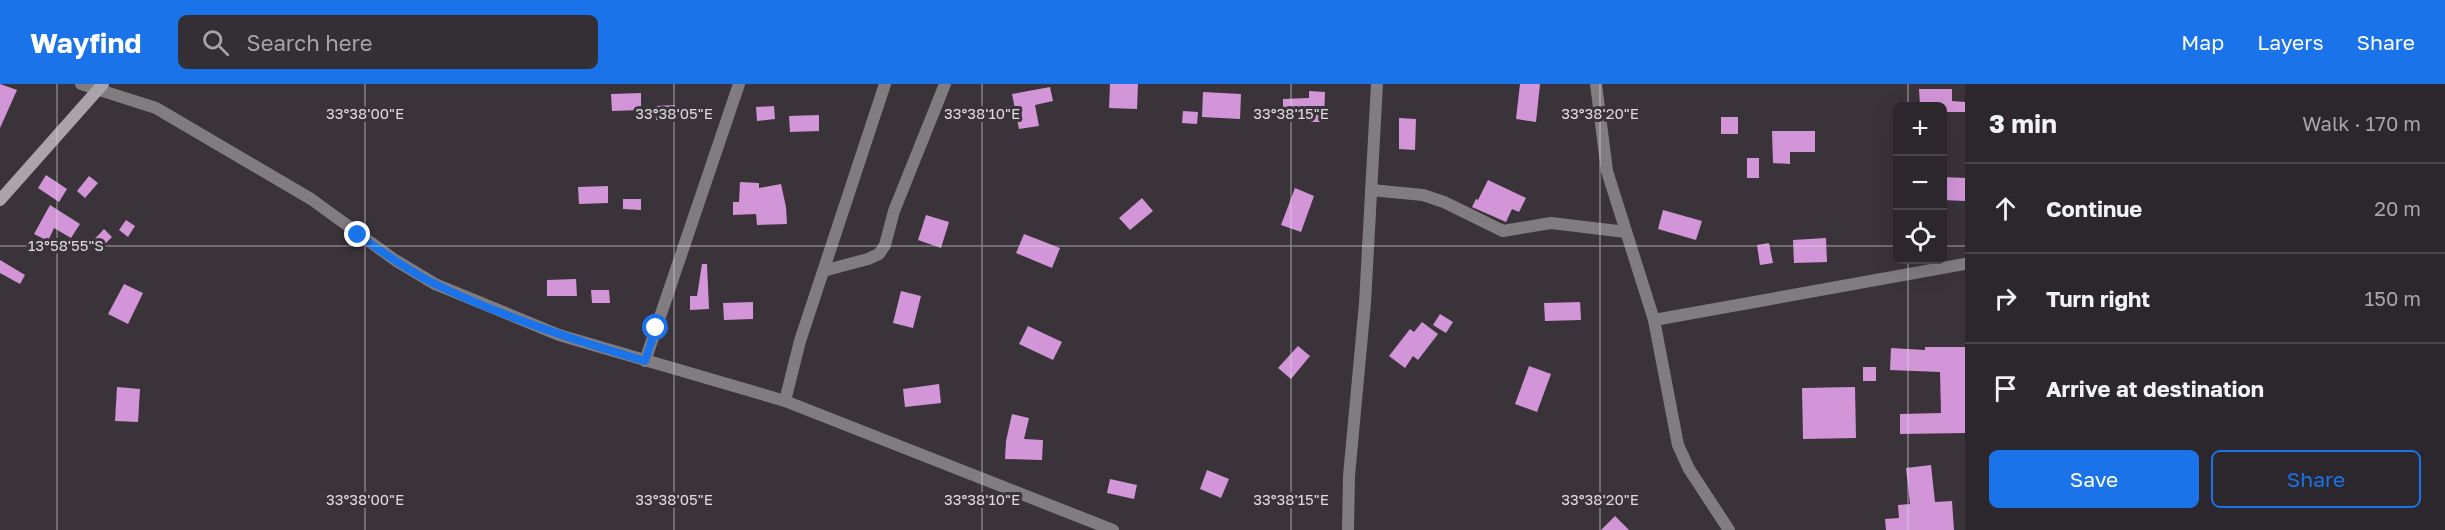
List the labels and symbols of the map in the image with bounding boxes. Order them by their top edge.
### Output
text: 33°38'00"E [326,104,404,122]
text: 33°38'05"E [635,104,713,122]
text: 33°38'10"E [944,104,1020,122]
text: 33°38'15"E [1253,104,1329,122]
text: 33°38'20"E [1561,104,1639,122]
route end [344,221,370,247]
text: 13°58'55"S [28,236,104,254]
route start [642,314,668,340]
text: 33°38'00"E [326,490,404,508]
text: 33°38'05"E [635,490,713,508]
text: 33°38'10"E [944,490,1020,508]
text: 33°38'15"E [1253,490,1329,508]
text: 33°38'20"E [1561,490,1639,508]

